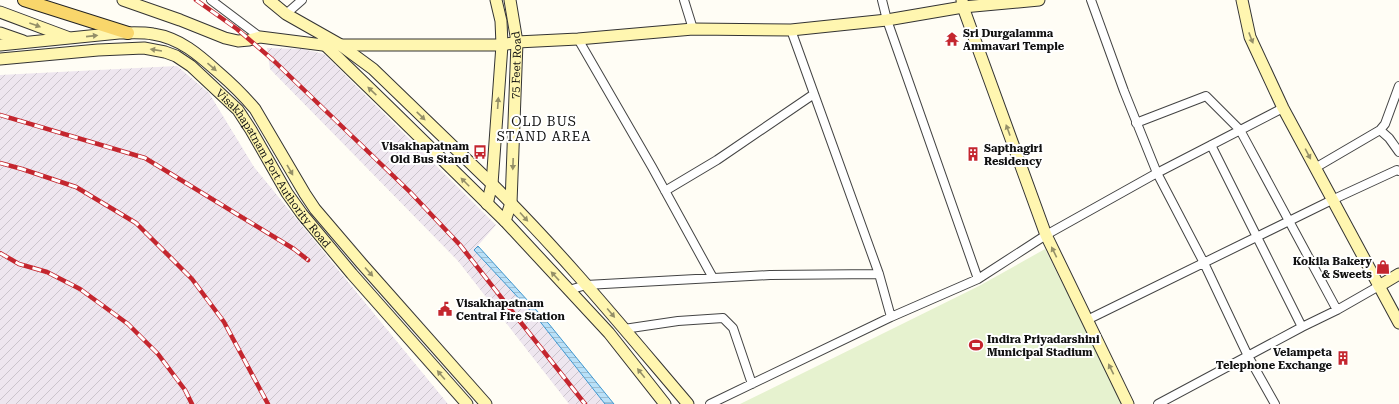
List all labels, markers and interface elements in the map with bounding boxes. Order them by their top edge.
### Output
one-way arrow [30,22,42,28]
place label: Sri Durgalamma Ammavari Temple [963,27,1065,53]
street label: 75 Feet Road [509,30,524,99]
temple icon: Sri Durgalamma Ammavari Temple [944,31,960,47]
one-way arrow [86,32,98,39]
one-way arrow [1249,32,1255,44]
one-way arrow [150,47,162,53]
one-way arrow [208,62,217,71]
street label: Visakhapatnam Port Authority Road [213,87,333,250]
one-way arrow [368,87,377,96]
one-way arrow [494,97,501,110]
one-way arrow [416,111,426,121]
district label: OLD BUS STAND AREA [497,114,591,144]
one-way arrow [1005,124,1011,136]
place label: Visakhapatnam Old Bus Stand [381,140,470,166]
place label: Sapthagiri Residency [984,142,1043,168]
bus stop icon: Visakhapatnam Old Bus Stand [472,144,488,160]
building icon: Sapthagiri Residency [965,146,981,162]
one-way arrow [1305,149,1311,160]
one-way arrow [510,158,516,171]
one-way arrow [287,164,294,175]
one-way arrow [460,177,470,187]
one-way arrow [519,212,528,221]
one-way arrow [1051,246,1057,258]
place label: Kokila Bakery & Sweets [1293,255,1372,281]
shop icon: Kokila Bakery & Sweets [1375,259,1391,275]
one-way arrow [364,268,373,277]
one-way arrow [551,270,560,281]
place label: Visakhapatnam Central Fire Station [456,297,566,323]
public building icon: Visakhapatnam Central Fire Station [437,301,453,317]
one-way arrow [606,308,615,319]
place label: Indira Priyadarshini Municipal Stadium [987,333,1100,359]
sports icon: Indira Priyadarshini Municipal Stadium [968,337,984,353]
place label: Velampeta Telephone Exchange [1216,346,1333,372]
building icon: Velampeta Telephone Exchange [1335,350,1351,366]
one-way arrow [1108,363,1114,375]
one-way arrow [636,368,645,379]
one-way arrow [436,369,445,380]

